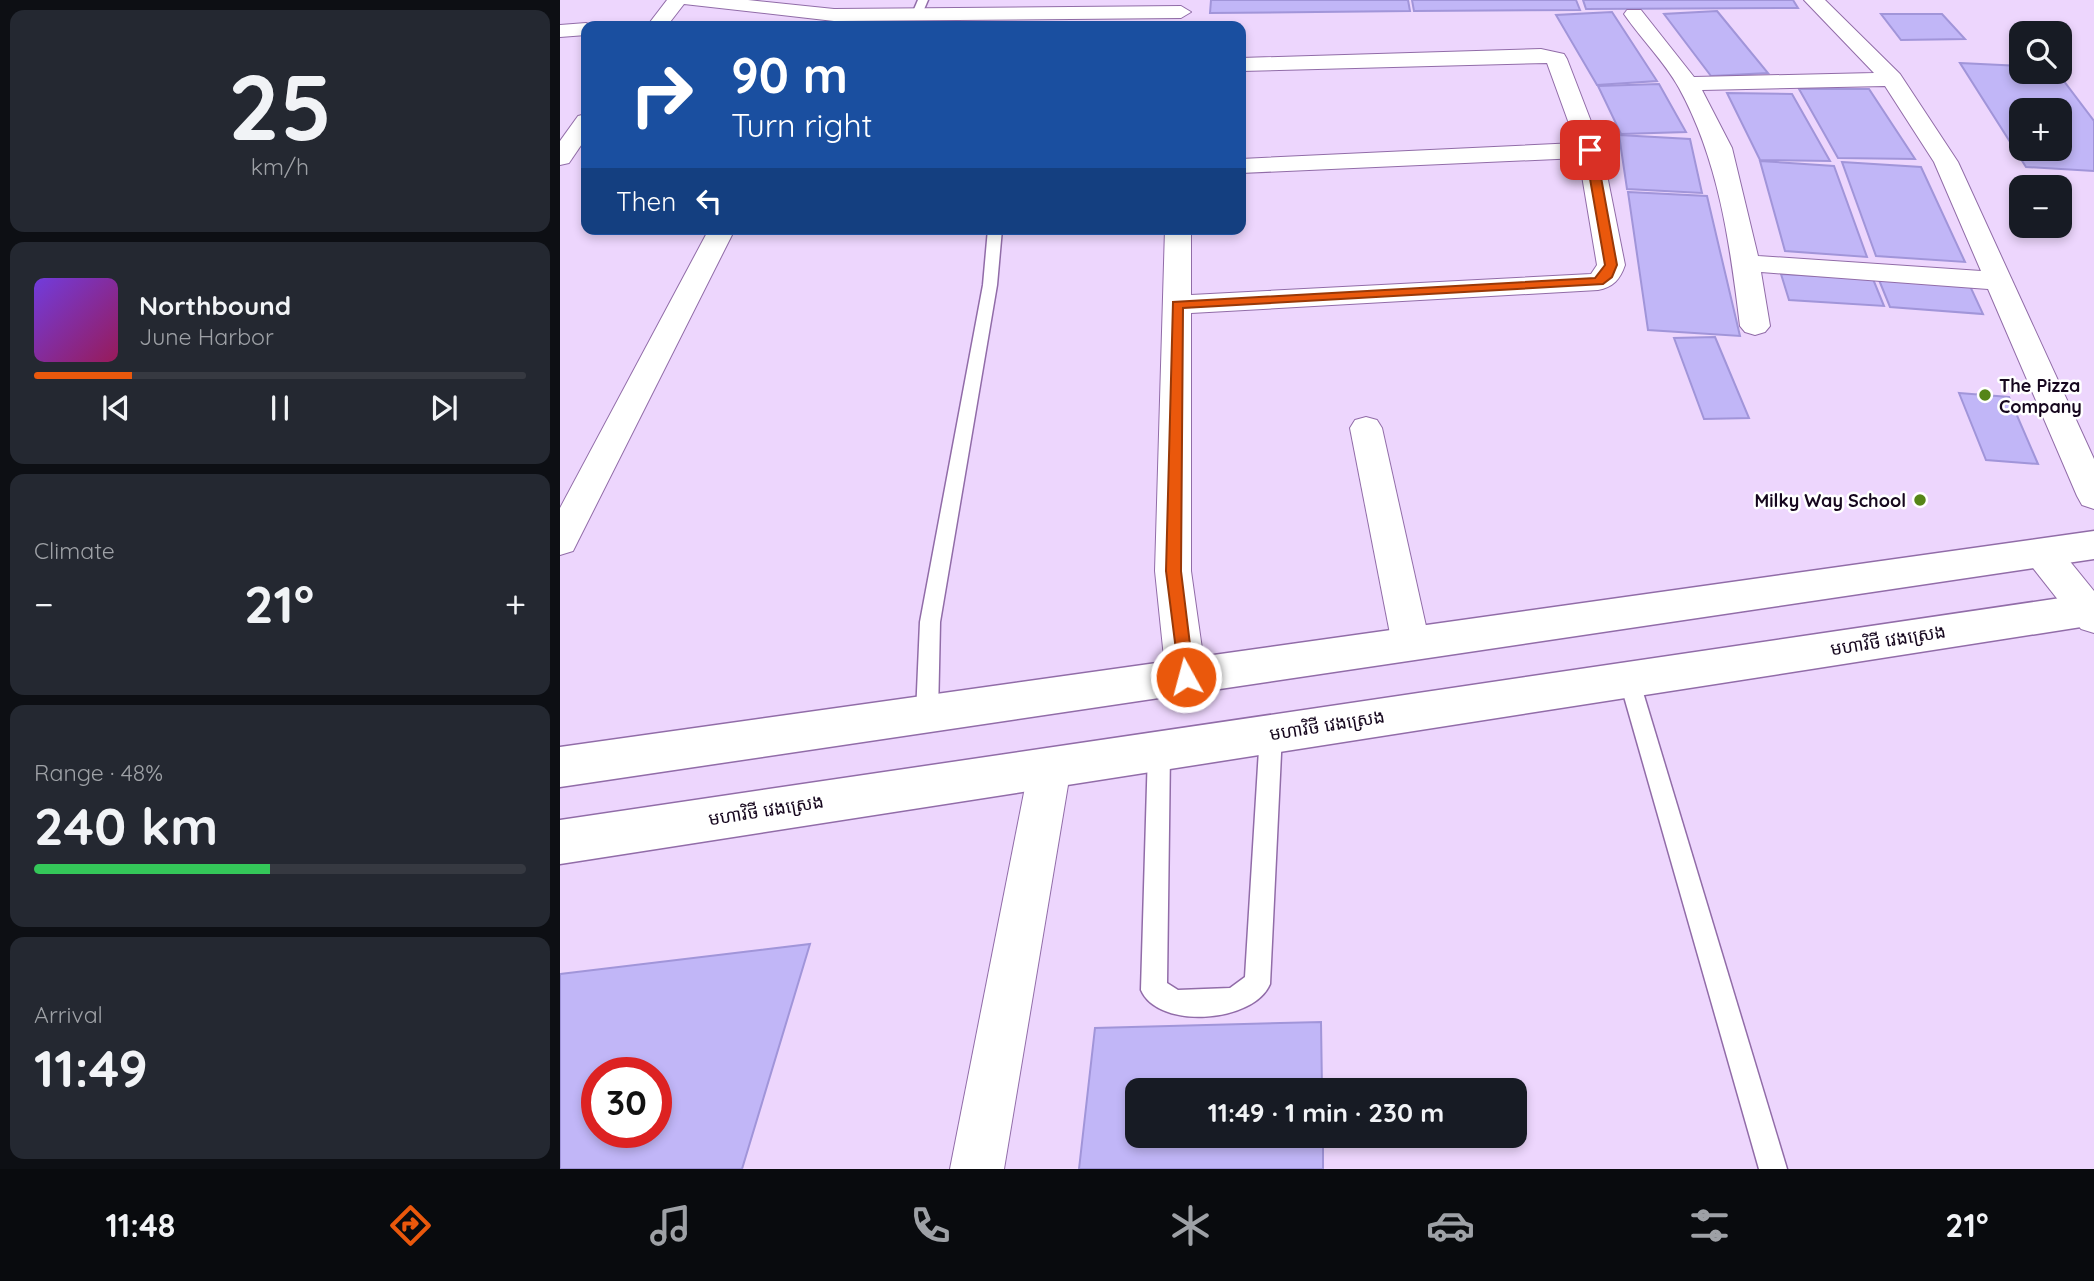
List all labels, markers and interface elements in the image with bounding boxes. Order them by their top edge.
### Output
map controls [2009,21,2072,238]
button: search [2009,21,2072,84]
text: 90 m [731,44,848,105]
text: 25 [228,49,332,163]
icon: right [616,49,707,140]
button: + [2009,98,2072,161]
text: Turn right [731,105,872,145]
pin [1560,120,1620,180]
icon: arrive [1571,131,1609,169]
text: km/h [251,152,309,181]
button: − [2009,175,2072,238]
icon: left [690,182,728,220]
text: Then [616,185,676,218]
text: Northbound [139,289,291,322]
text: June Harbor [139,322,274,351]
place label: The Pizza Company [1999,374,2082,418]
marker: The Pizza Company [1977,387,1993,403]
icon: previous [97,389,135,427]
icon: pause [261,389,299,427]
icon: next [425,389,463,427]
place label: Milky Way School [1755,489,1906,512]
marker: Milky Way School [1912,492,1928,508]
text: Climate [34,536,115,565]
text: 21° [244,571,314,636]
text: − [34,580,54,628]
text: + [505,580,526,628]
street label: មហាវិថី វេងស្រេង [1829,620,1947,660]
position arrow [1149,640,1223,714]
street label: មហាវិថី វេងស្រេង [1268,705,1386,745]
text: Range · 48% [34,758,163,787]
street label: មហាវិថី វេងស្រេង [707,790,825,830]
text: 240 km [34,793,218,858]
text: Arrival [34,1000,103,1029]
text: 11:49 [34,1035,148,1100]
speed limit sign: 30 [581,1057,672,1148]
text: 11:49 · 1 min · 230 m [1208,1096,1444,1129]
icon: directions [386,1201,435,1250]
icon: music [646,1201,695,1250]
icon: phone [906,1201,955,1250]
icon: climate [1166,1201,1215,1250]
icon: car [1426,1201,1475,1250]
icon: filters [1685,1201,1734,1250]
text: 11:48 [105,1205,175,1245]
text: 21° [1945,1205,1989,1245]

